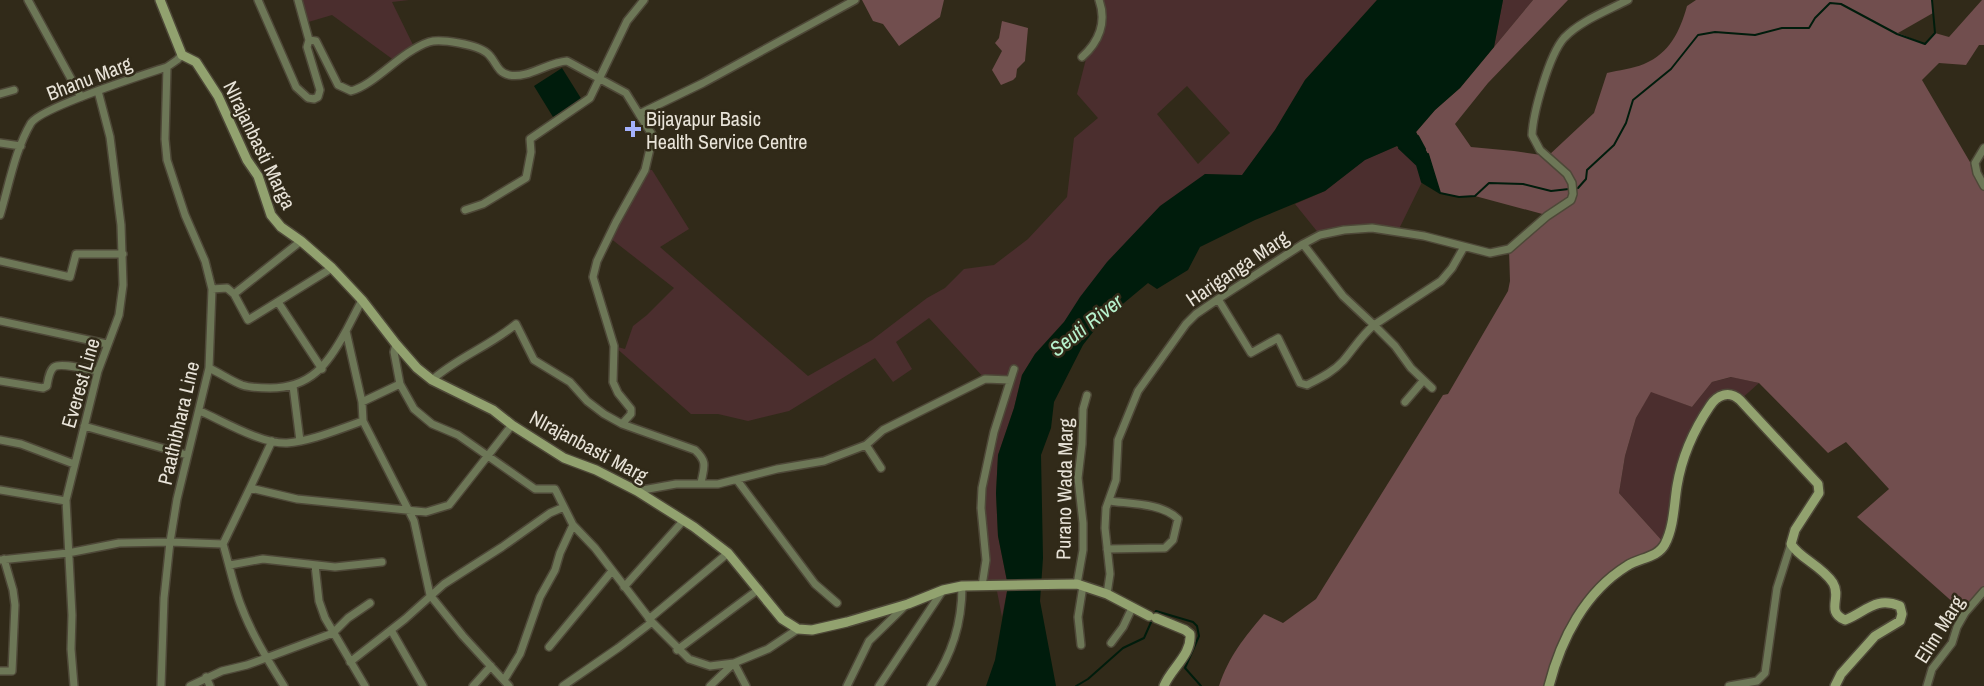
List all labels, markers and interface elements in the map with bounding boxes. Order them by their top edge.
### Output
street label: Bhanu Marg [42,49,136,107]
street label: NIrajanbasti Marga [217,76,303,214]
place label: Bijayapur Basic Health Service Centre [646,105,807,155]
marker: Bijayapur Basic Health Service Centre [624,120,642,138]
street label: Hariganga Marg [1180,224,1294,312]
water label: Seuti River [1043,286,1130,363]
street label: Everest Line [54,335,106,431]
street label: Paathibhara Line [151,359,205,487]
street label: NIrajanbasti Marg [525,403,653,489]
street label: Purano Wada Marg [1049,418,1079,560]
street label: Elim Marg [1908,590,1970,668]

